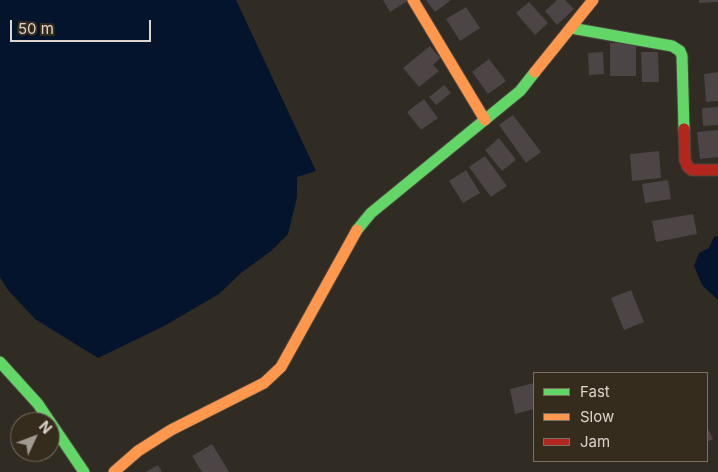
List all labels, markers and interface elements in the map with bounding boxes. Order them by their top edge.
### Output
scale bar [12,10,154,42]
text: 50 m [18,19,54,38]
legend [533,372,708,462]
text: Fast [580,382,610,401]
text: Slow [580,407,614,426]
north arrow [10,412,60,462]
text: N [36,417,55,437]
text: Jam [580,432,610,451]

